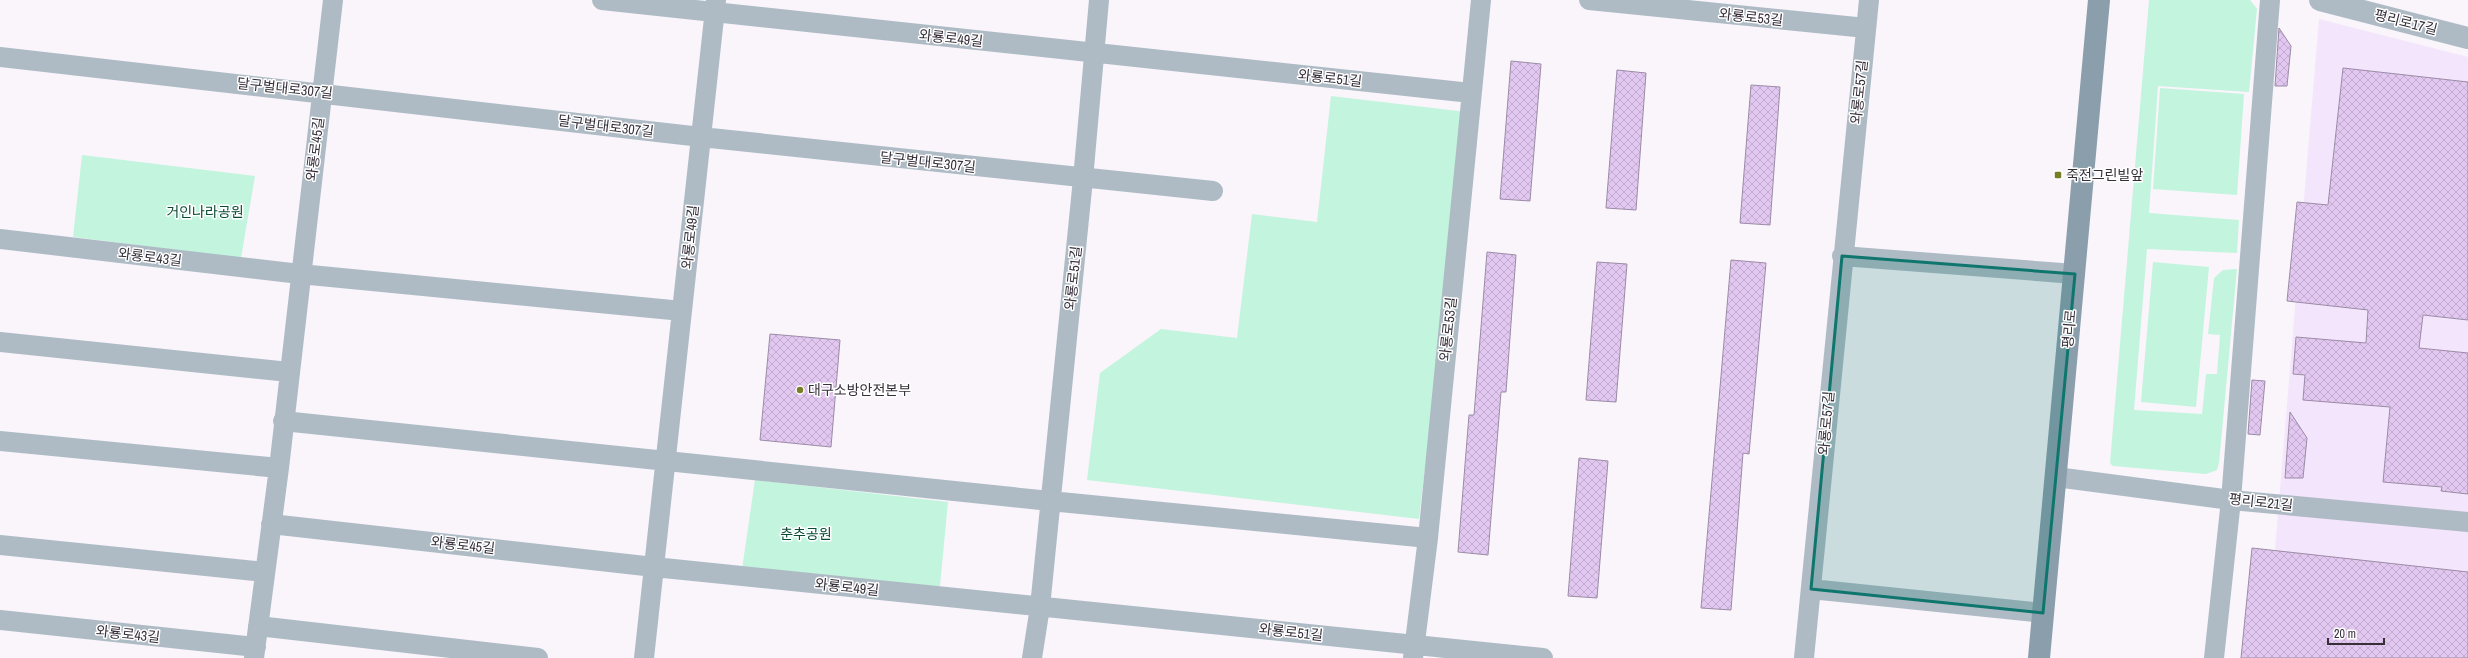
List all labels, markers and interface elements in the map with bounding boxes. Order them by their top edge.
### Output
street label: 와룡로53길 [1718,5,1784,29]
street label: 평리로17길 [2373,5,2439,39]
street label: 와룡로49길 [918,26,984,50]
street label: 와룡로57길 [1847,59,1871,125]
street label: 와룡로51길 [1297,66,1363,90]
street label: 달구벌대로307길 [236,74,334,102]
street label: 달구벌대로307길 [557,111,655,141]
street label: 와룡로45길 [302,116,328,182]
street label: 달구벌대로307길 [879,148,977,176]
place label: 죽전그린빌앞 [2066,166,2143,184]
marker: 죽전그린빌앞 [2053,170,2063,180]
park label: 거인나라공원 [166,203,244,221]
street label: 와룡로49길 [678,204,702,270]
street label: 와룡로43길 [117,244,183,270]
street label: 와룡로51길 [1061,245,1085,311]
street label: 와룡로53길 [1436,296,1460,362]
street label: 평리로 [2058,309,2080,349]
place label: 대구소방안전본부 [808,381,911,399]
marker: 대구소방안전본부 [795,385,805,395]
street label: 와룡로57길 [1814,390,1838,456]
street label: 평리로21길 [2228,490,2294,514]
park label: 춘추공원 [780,525,832,543]
street label: 와룡로45길 [430,533,496,557]
street label: 와룡로49길 [814,575,880,599]
street label: 와룡로51길 [1258,620,1324,644]
scale bar [2328,620,2384,646]
street label: 와룡로43길 [95,622,161,646]
text: 20 m [2334,626,2356,642]

